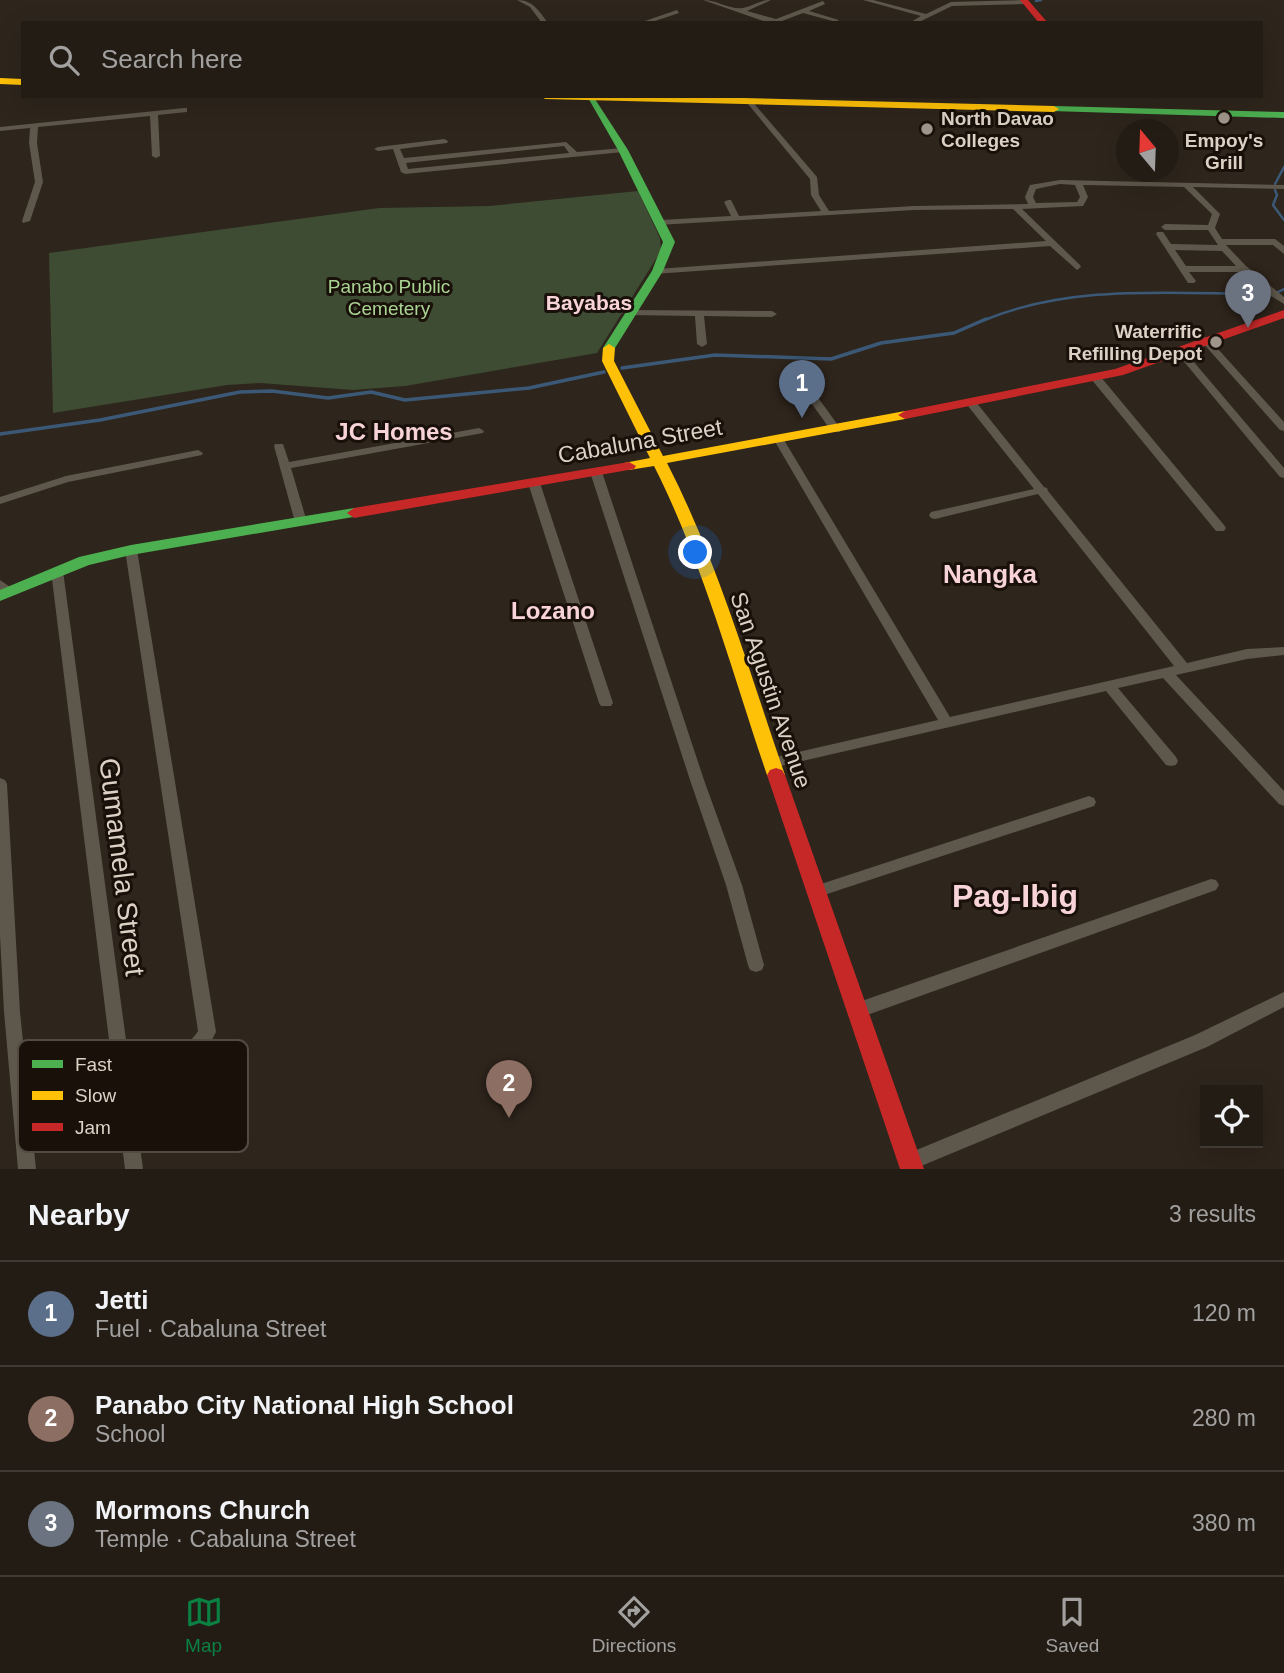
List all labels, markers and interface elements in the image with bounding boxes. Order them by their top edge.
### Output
search box [21,21,1263,98]
icon: search [45,41,83,79]
text: Search here [101,44,243,74]
place label: North Davao Colleges [941,108,1054,151]
marker: Empoy's Grill [1216,110,1232,126]
north arrow [1116,119,1179,182]
marker: North Davao Colleges [919,121,935,137]
place label: Empoy's Grill [1185,130,1263,173]
pin: 3 [1225,270,1271,328]
park label: Panabo Public Cemetery [328,276,450,319]
district label: Bayabas [546,291,632,314]
place label: Waterrific Refilling Depot [1068,321,1203,364]
marker: Waterrific Refilling Depot [1208,334,1224,350]
pin: 1 [779,360,825,418]
street label: Cabaluna Street [556,414,725,468]
district label: JC Homes [335,418,453,445]
your location [678,535,712,569]
district label: Nangka [943,559,1037,589]
street label: San Agustin Avenue [725,589,817,791]
district label: Lozano [511,597,595,624]
street label: Gumamela Street [93,756,151,978]
district label: Pag-Ibig [952,878,1078,914]
legend [18,1040,248,1152]
text: Fast [75,1054,113,1075]
pin: 2 [486,1060,532,1118]
text: Slow [75,1085,116,1106]
map controls [1200,1085,1263,1148]
button: locate [1200,1085,1263,1148]
text: Jam [75,1117,111,1138]
text: Nearby [28,1198,130,1231]
text: 3 results [1169,1201,1256,1227]
text: Jetti [95,1285,148,1315]
text: 1 [45,1300,57,1326]
text: 120 m [1192,1300,1256,1326]
text: Fuel · Cabaluna Street [95,1316,326,1342]
text: Panabo City National High School [95,1390,514,1420]
text: 2 [45,1405,57,1431]
text: 280 m [1192,1405,1256,1431]
text: School [95,1421,165,1447]
text: Mormons Church [95,1495,310,1525]
text: 3 [45,1510,57,1536]
text: 380 m [1192,1510,1256,1536]
text: Temple · Cabaluna Street [95,1526,356,1552]
tab: Map [185,1593,223,1657]
tab: Directions [592,1593,676,1657]
tab: Saved [1045,1593,1099,1657]

